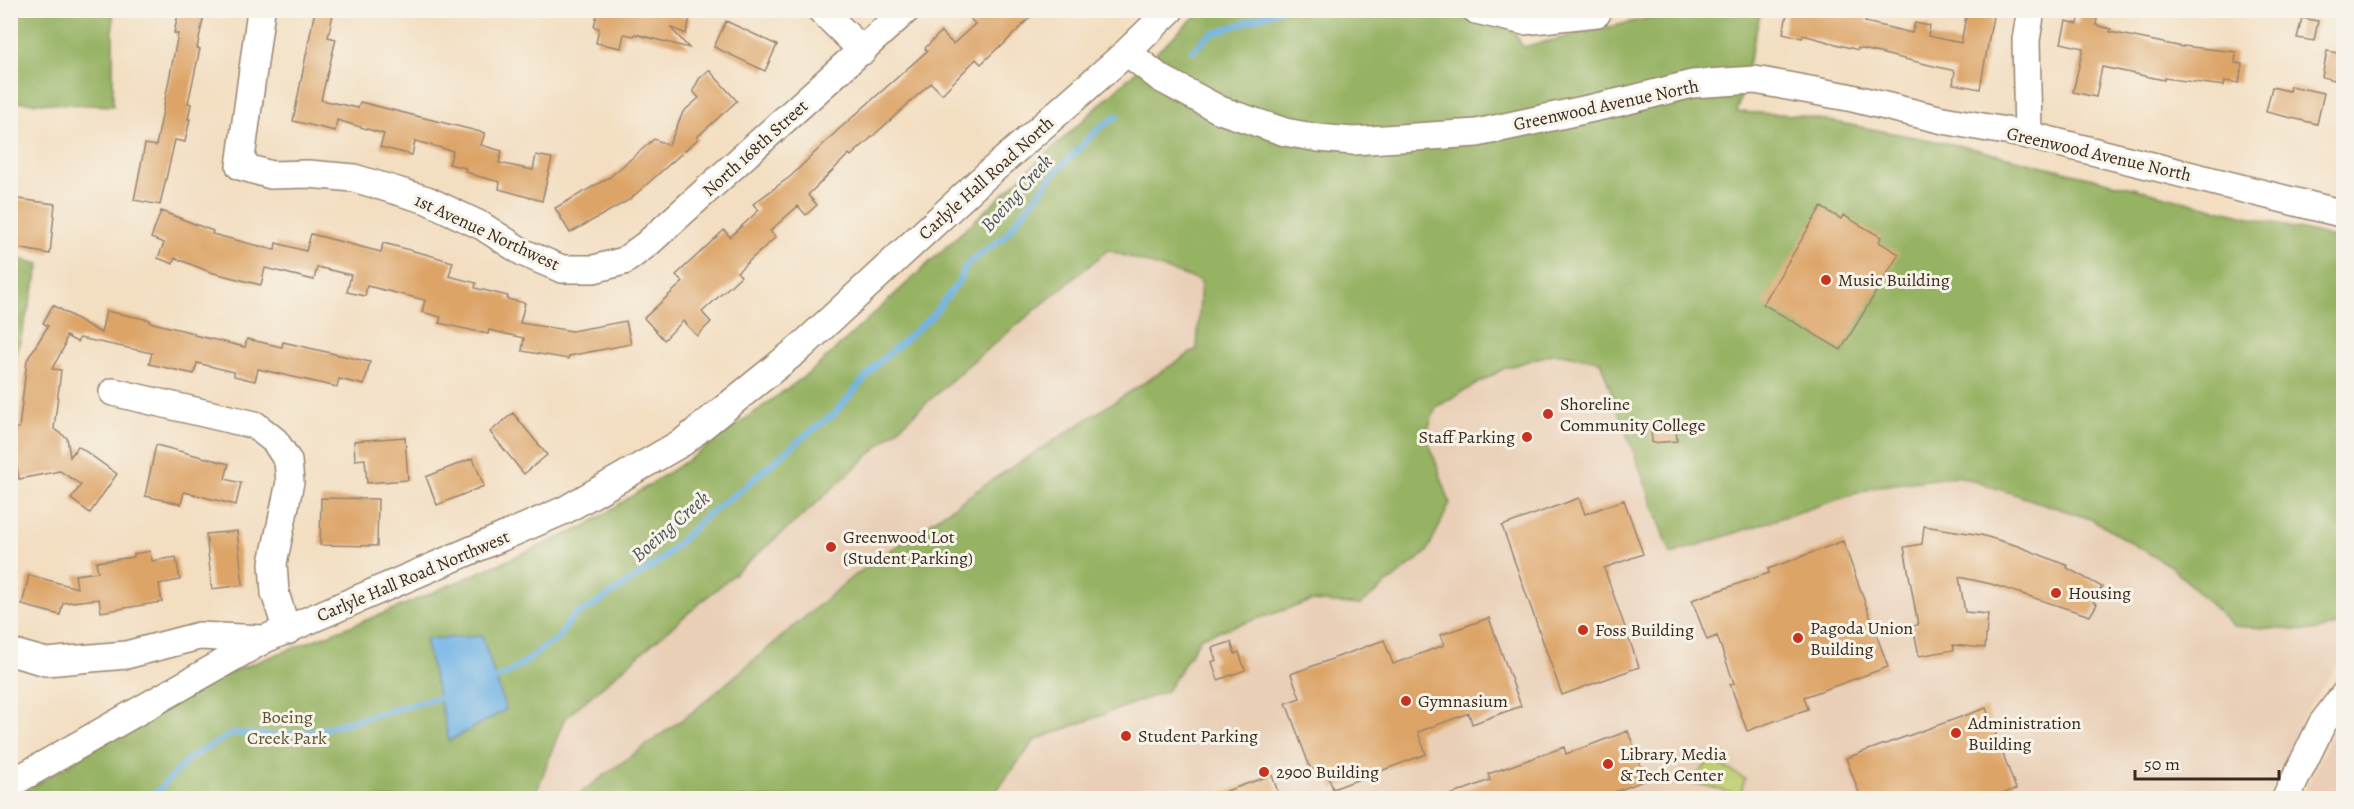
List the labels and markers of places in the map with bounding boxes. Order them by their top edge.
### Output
place label: Music Building [1838,268,1950,292]
marker: Music Building [1819,273,1833,287]
place label: Shoreline Community College [1560,392,1706,437]
marker: Shoreline Community College [1541,407,1555,421]
place label: Staff Parking [1418,425,1515,449]
marker: Staff Parking [1520,430,1534,444]
place label: Greenwood Lot (Student Parking) [843,525,973,570]
marker: Greenwood Lot (Student Parking) [824,540,838,554]
place label: Housing [2068,581,2131,605]
marker: Housing [2049,586,2063,600]
place label: Pagoda Union Building [1810,616,1913,661]
place label: Foss Building [1595,618,1694,642]
marker: Foss Building [1576,623,1590,637]
marker: Pagoda Union Building [1791,631,1805,645]
place label: Gymnasium [1418,689,1508,713]
marker: Gymnasium [1399,694,1413,708]
place label: Administration Building [1967,711,2081,756]
place label: Student Parking [1138,724,1258,748]
marker: Administration Building [1949,726,1963,740]
marker: Student Parking [1119,729,1133,743]
place label: Library, Media & Tech Center [1620,742,1728,787]
marker: Library, Media & Tech Center [1601,757,1615,771]
place label: 2900 Building [1276,760,1379,784]
marker: 2900 Building [1257,765,1271,779]

